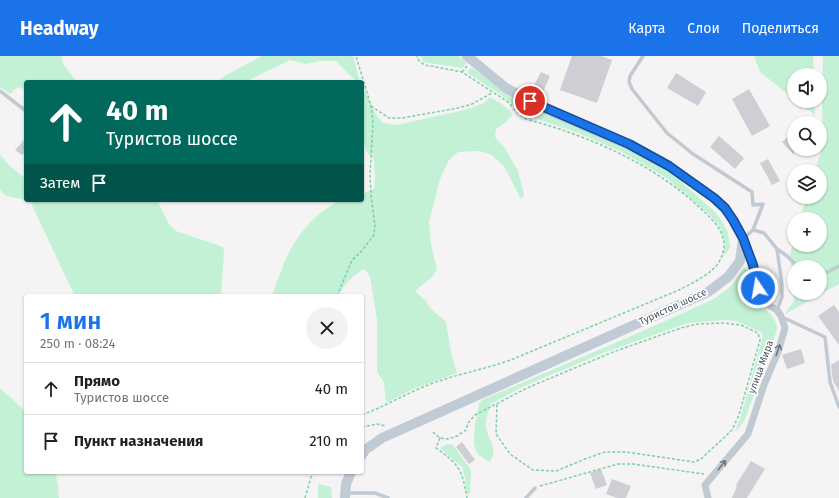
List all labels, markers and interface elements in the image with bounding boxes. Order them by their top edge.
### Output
text: Headway [20,17,99,40]
text: Карта [628,20,665,37]
text: Слои [687,20,720,37]
text: Поделиться [742,20,819,37]
map controls [787,68,827,300]
button: sound [787,68,827,108]
pin [513,84,547,118]
icon: arrive [519,90,541,112]
text: 40 m [106,94,169,127]
icon: ahead [40,96,92,148]
button: search [787,116,827,156]
text: Туристов шоссе [106,128,238,150]
button: layers [787,164,827,204]
icon: arrive [88,172,110,194]
text: Затем [40,174,80,192]
button: + [787,212,827,252]
button: − [787,260,827,300]
position arrow [737,267,779,309]
street label: Туристов шоссе [637,286,709,328]
text: 1 мин [40,307,101,335]
button: close [306,307,348,349]
text: 250 m · 08:24 [40,336,115,351]
street label: улица Мира [746,339,776,395]
one-way arrow [775,344,782,357]
text: Прямо [74,372,120,390]
icon: ahead [40,378,62,400]
text: 40 m [315,380,348,398]
text: Туристов шоссе [74,390,169,405]
icon: arrive [40,430,62,452]
text: Пункт назначения [74,432,203,450]
text: 210 m [309,432,348,450]
one-way arrow [718,460,726,471]

